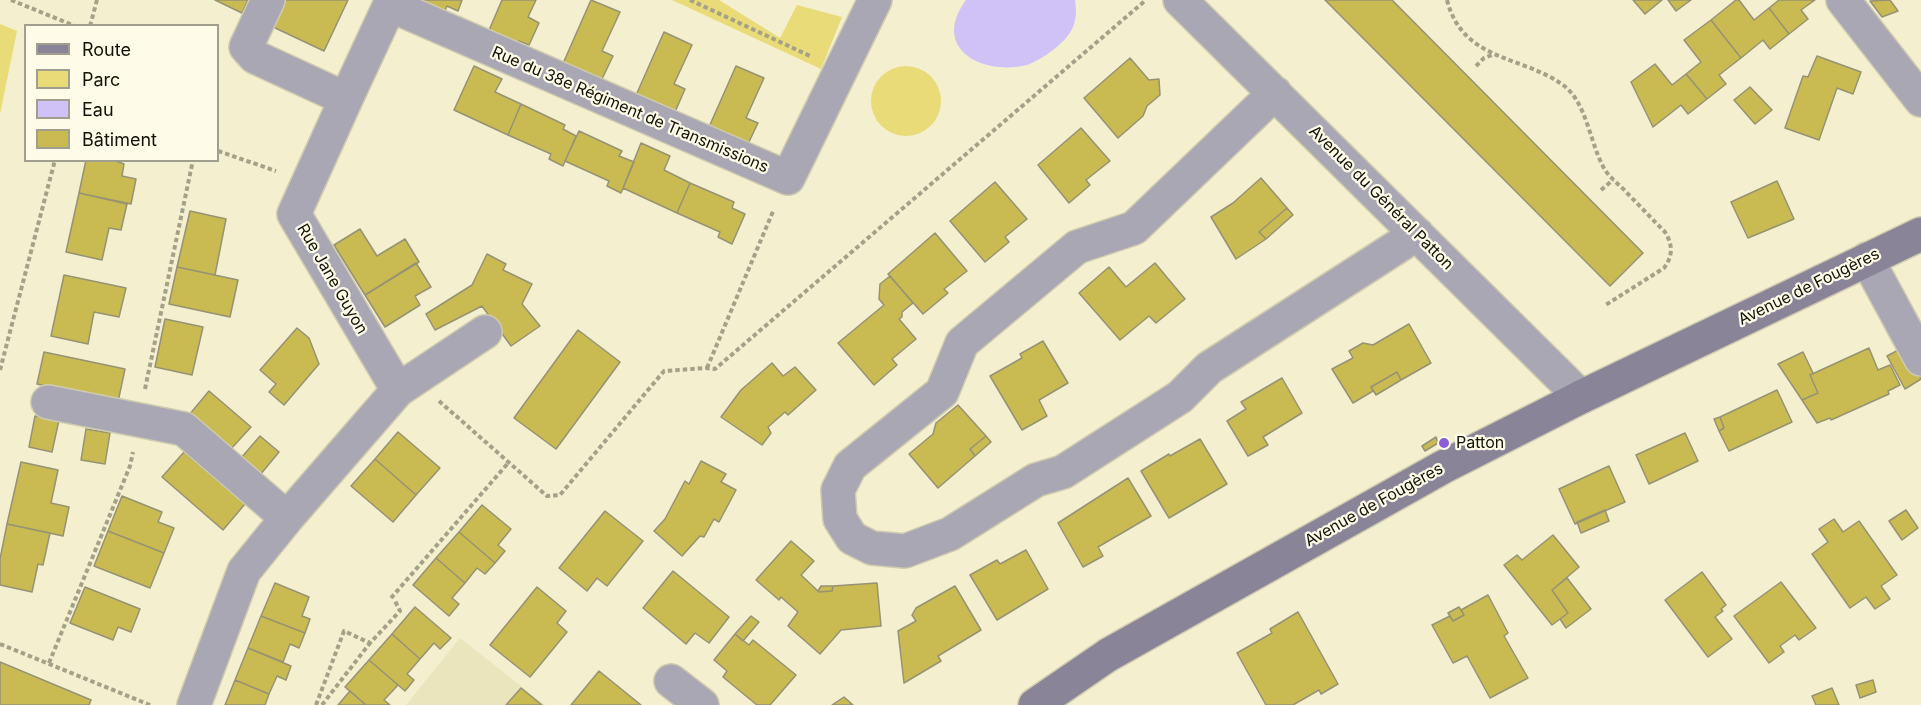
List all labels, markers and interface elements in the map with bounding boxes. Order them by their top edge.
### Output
legend [24,24,219,162]
text: Route [82,39,131,60]
street label: Rue du 38e Régiment de Transmissions [489,43,771,177]
text: Parc [82,69,120,90]
text: Eau [82,99,114,120]
street label: Avenue du Général Patton [1305,122,1457,274]
text: Bâtiment [82,129,157,150]
street label: Rue Jane Guyon [293,220,371,338]
street label: Avenue de Fougères [1735,244,1883,330]
place label: Patton [1456,433,1504,453]
marker: Patton [1437,436,1451,450]
street label: Avenue de Fougères [1302,459,1446,551]

